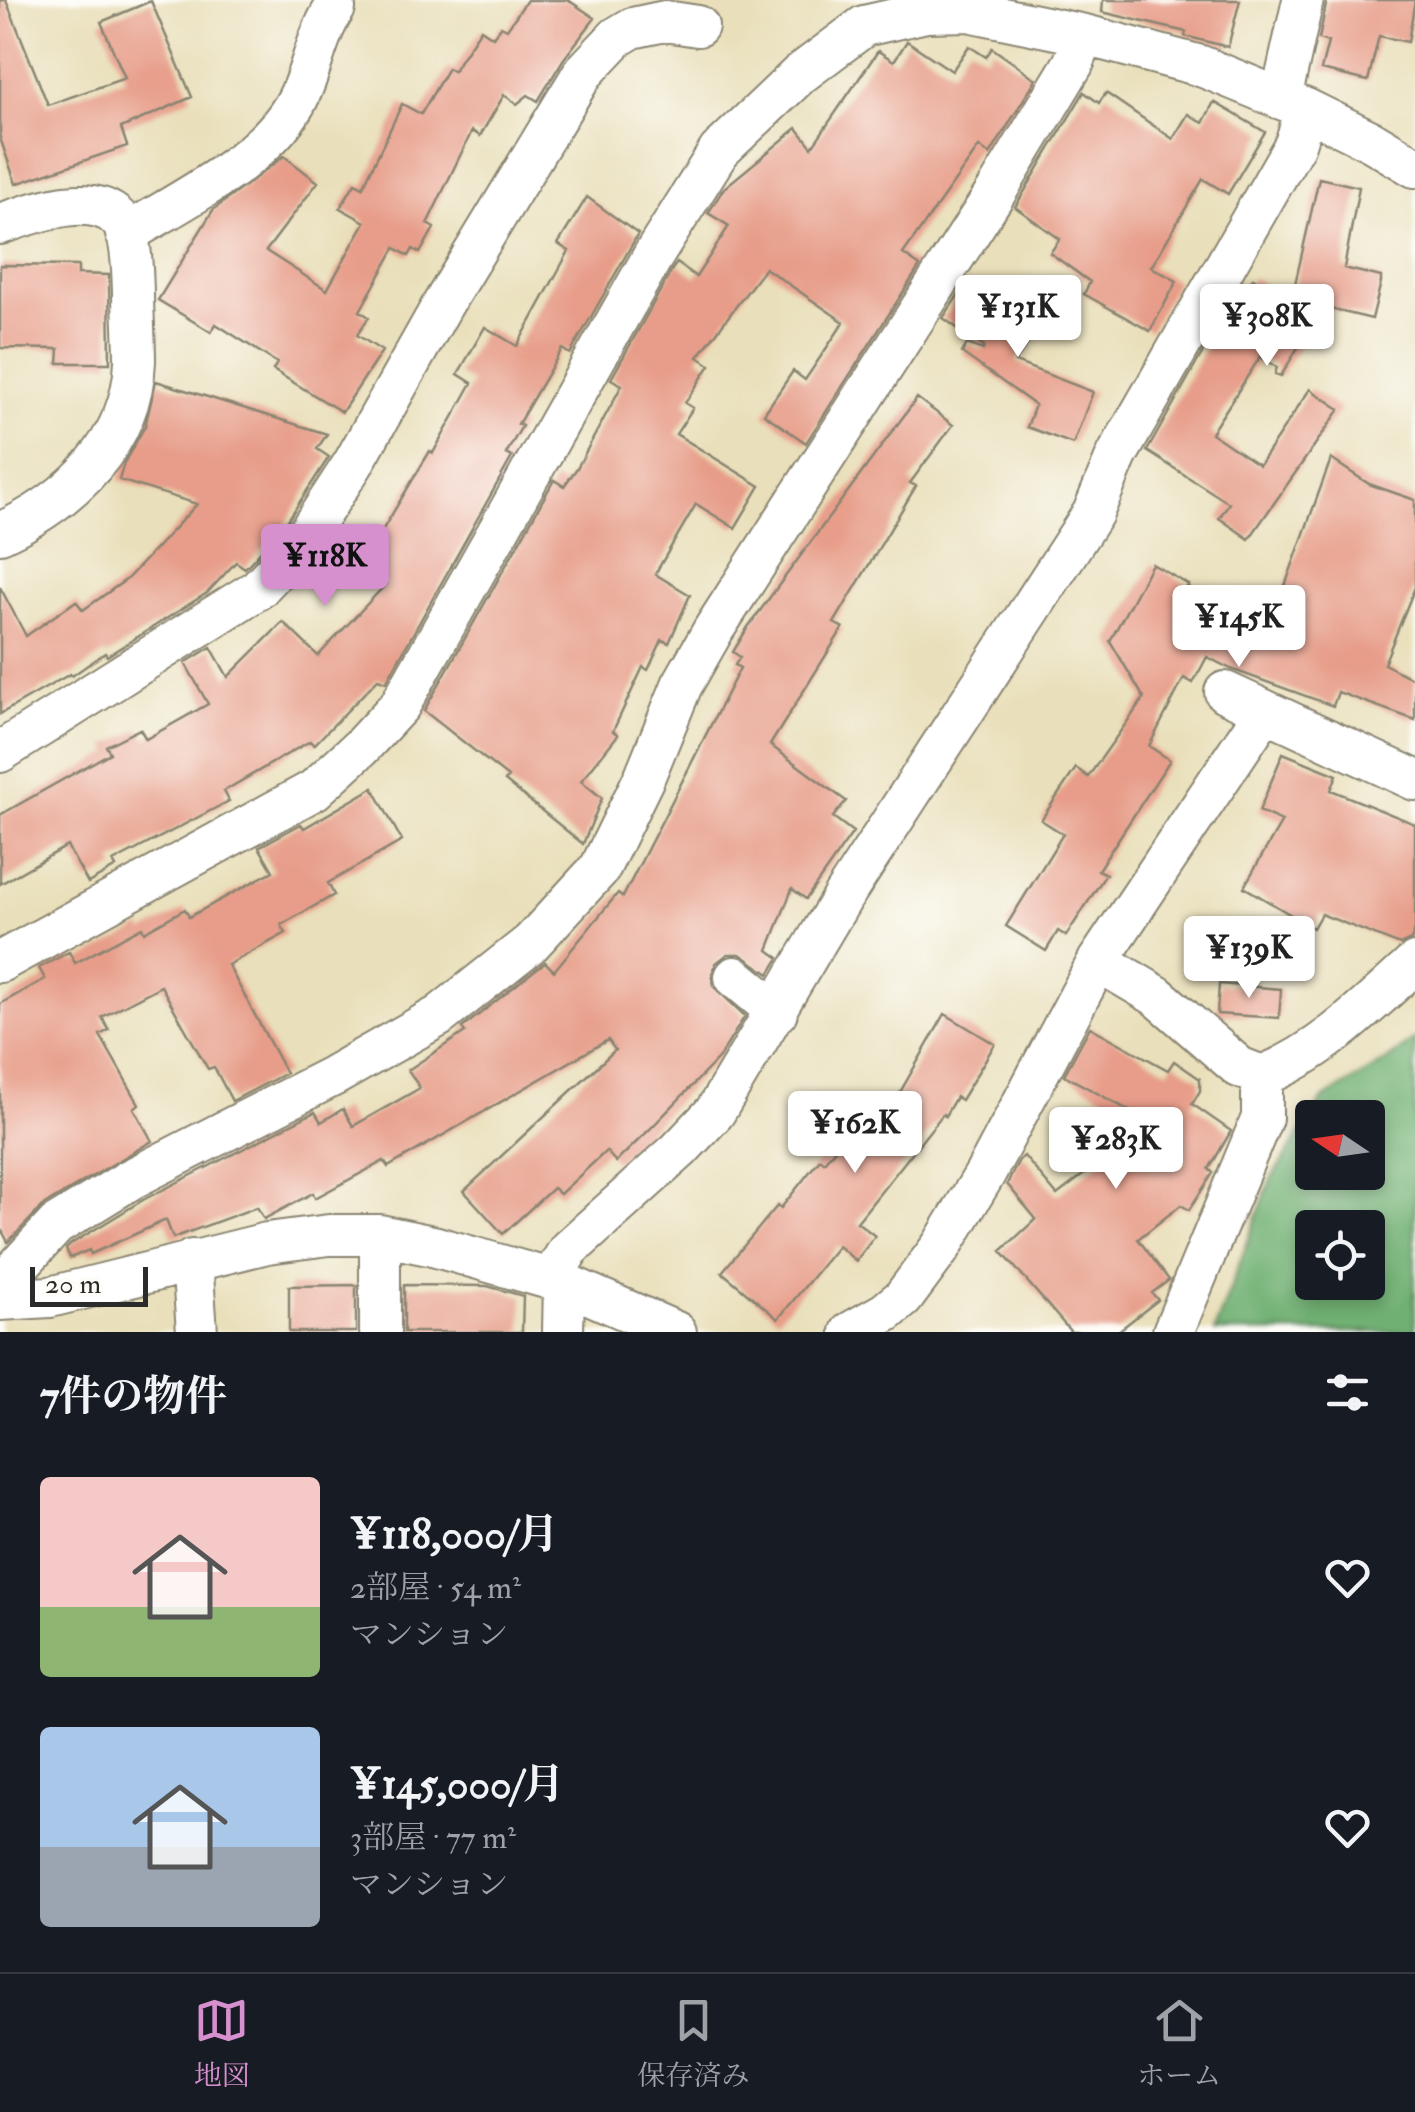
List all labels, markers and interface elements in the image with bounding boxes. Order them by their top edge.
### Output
pin: ¥131K [948,275,1088,360]
pin: ¥308K [1197,284,1337,369]
text: ¥131K [977,287,1059,327]
text: ¥308K [1222,296,1312,336]
pin: ¥118K [255,524,395,609]
text: ¥118K [283,536,367,576]
pin: ¥145K [1169,585,1309,670]
text: ¥145K [1194,597,1284,637]
pin: ¥139K [1179,916,1319,1001]
text: ¥139K [1206,928,1292,968]
pin: ¥162K [785,1091,925,1176]
north arrow [1295,1100,1385,1190]
map controls [1295,1100,1385,1300]
text: ¥162K [810,1103,900,1143]
pin: ¥283K [1046,1107,1186,1192]
text: ¥283K [1071,1119,1161,1159]
button: locate [1295,1210,1385,1300]
scale bar [30,1262,148,1306]
text: 20 m [45,1267,101,1302]
icon: filters [1320,1365,1375,1420]
text: 7件の物件 [40,1371,227,1423]
text: ¥118,000/月 [350,1509,559,1561]
icon: home [120,1517,240,1637]
icon: heart [1320,1550,1375,1605]
text: 2部屋 · 54 m² [350,1568,521,1608]
text: マンション [350,1615,509,1655]
text: ¥145,000/月 [350,1759,564,1811]
icon: home [120,1767,240,1887]
icon: heart [1320,1800,1375,1855]
text: 3部屋 · 77 m² [350,1818,516,1858]
text: マンション [350,1865,509,1905]
tab: 地図 [194,1993,250,2094]
tab: 保存済み [637,1993,749,2094]
tab: ホーム [1137,1993,1221,2094]

